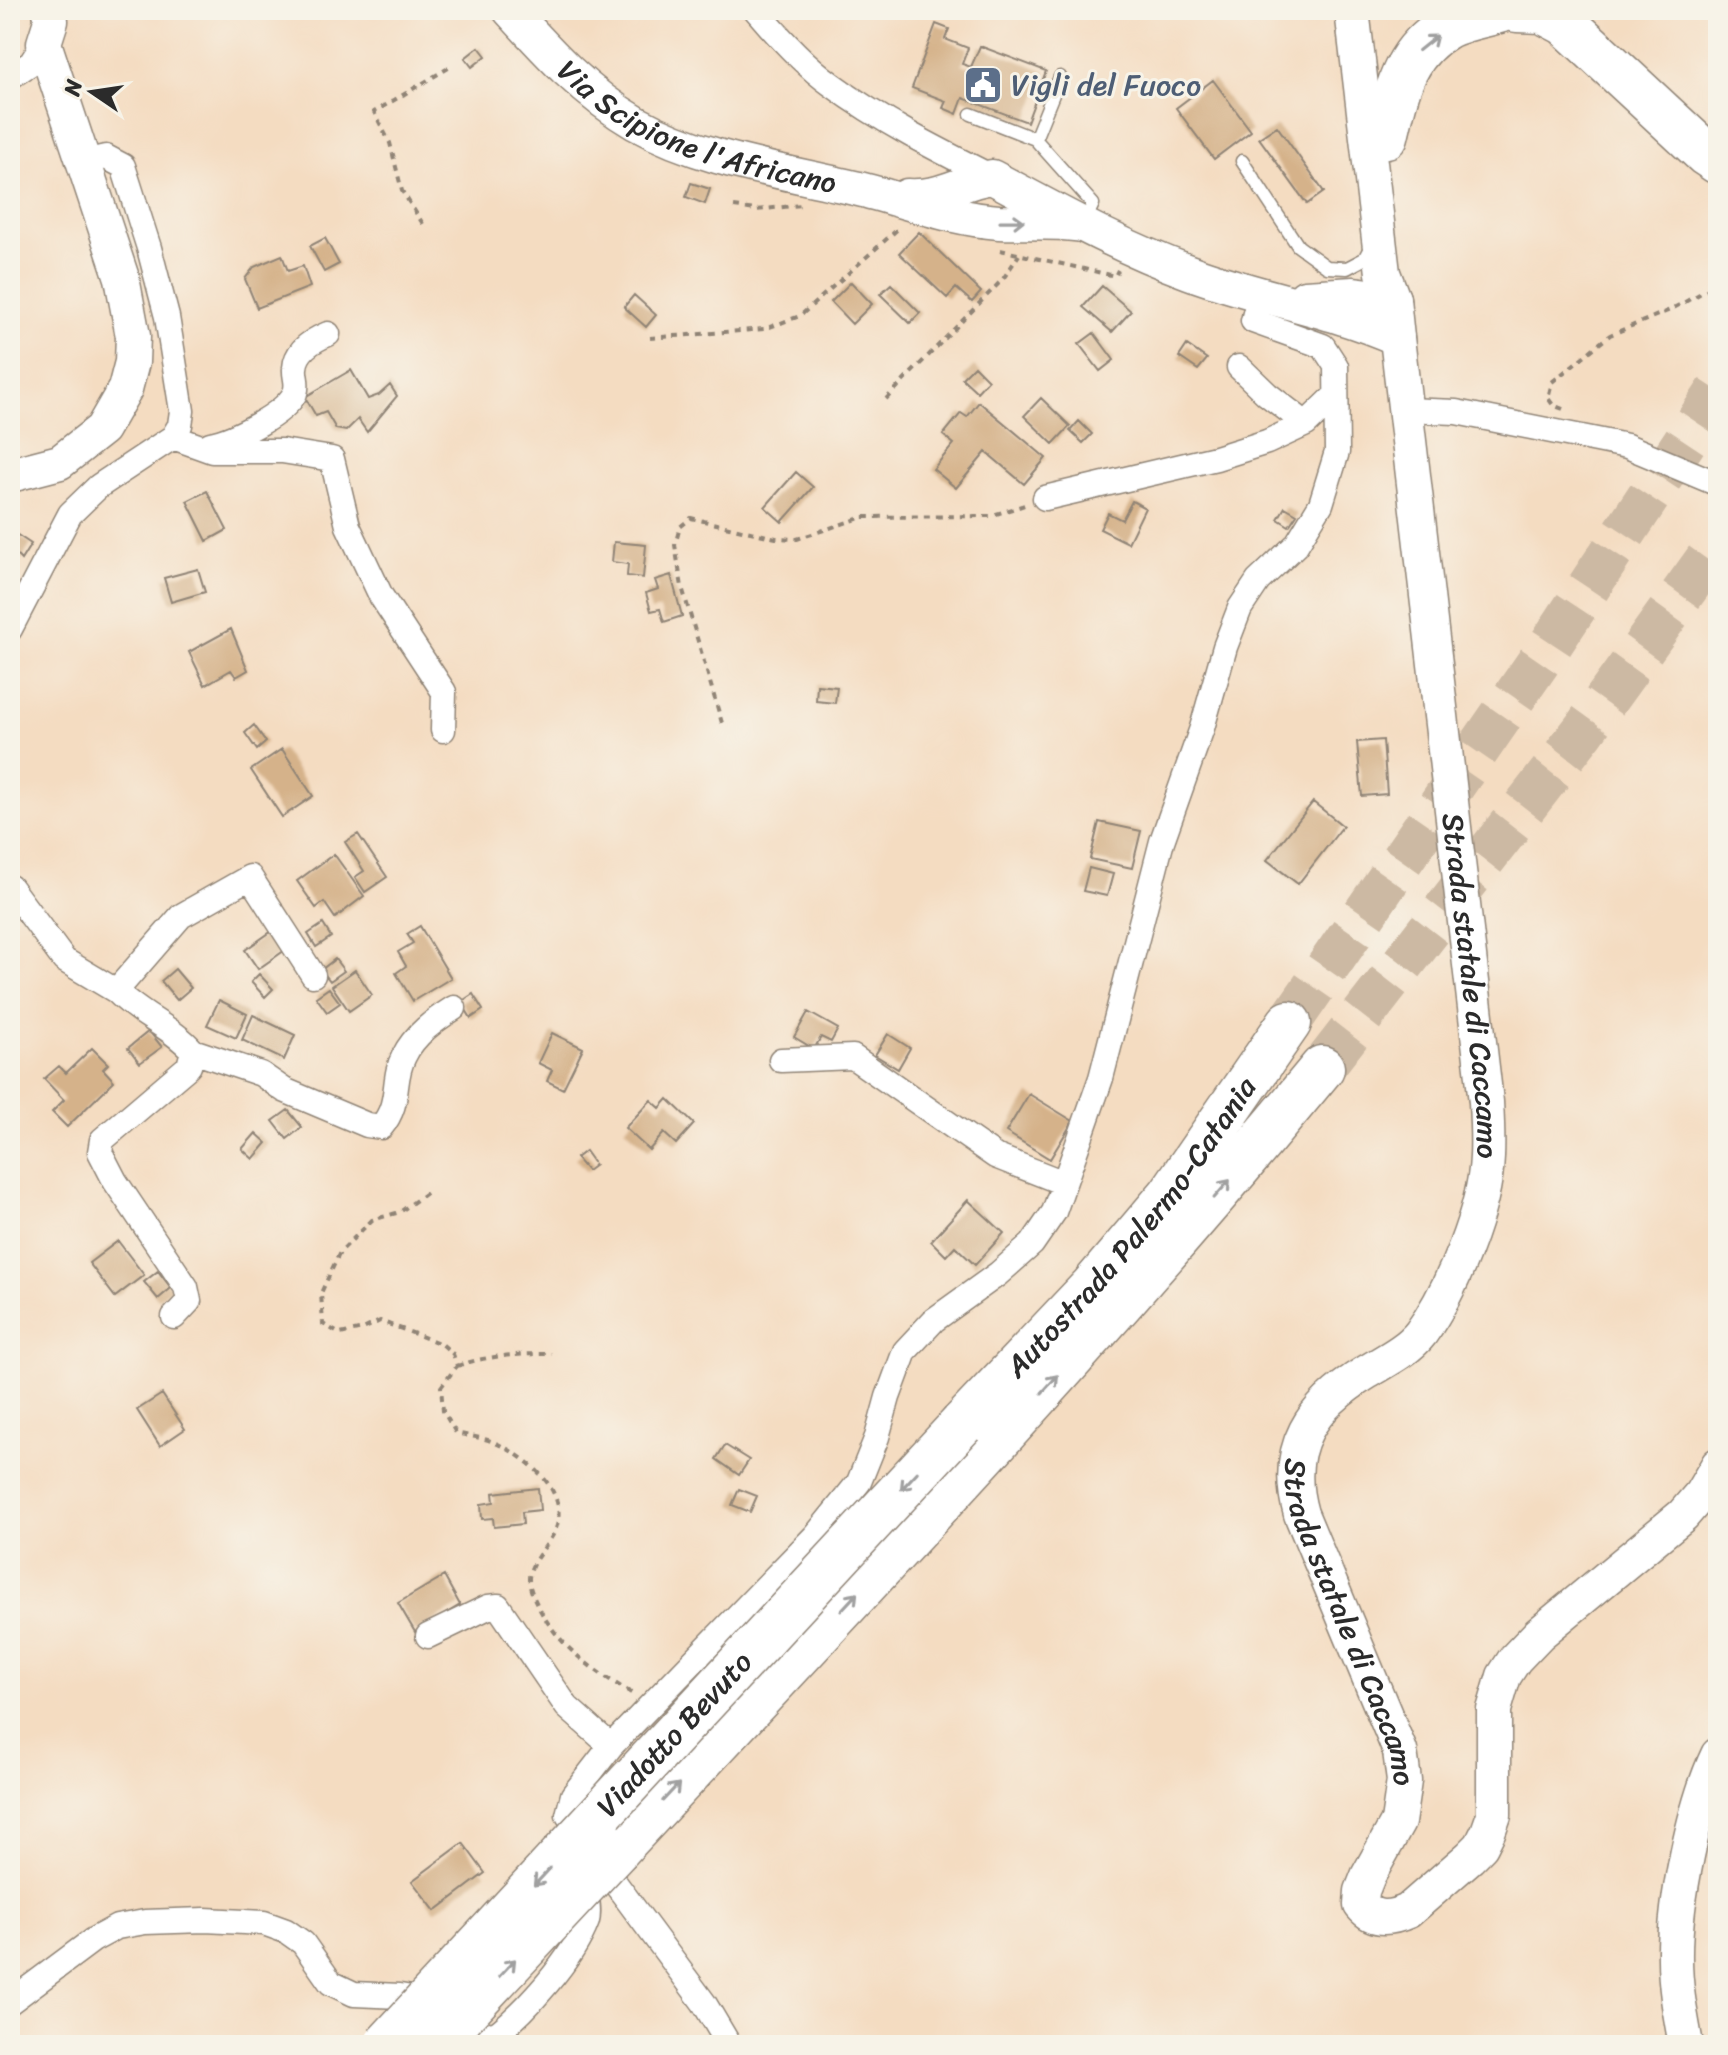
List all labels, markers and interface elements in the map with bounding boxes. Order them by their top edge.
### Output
one-way arrow [1417,34,1438,51]
street label: Via Scipione l'Africano [544,46,842,210]
north arrow [52,52,132,132]
place label: Vigli del Fuoco [1011,58,1201,112]
public building icon: Vigli del Fuoco [962,64,1004,106]
text: N [52,75,94,100]
one-way arrow [998,214,1025,229]
street label: Strada statale di Caccamo [1426,810,1515,1160]
street label: Autostrada Palermo-Catania [991,1064,1272,1392]
one-way arrow [1212,1179,1230,1200]
one-way arrow [1041,1375,1059,1395]
street label: Strada statale di Caccamo [1268,1456,1431,1789]
one-way arrow [900,1471,918,1491]
one-way arrow [839,1593,857,1613]
street label: Viadotto Bevuto [582,1638,766,1830]
one-way arrow [661,1783,679,1803]
one-way arrow [532,1867,551,1887]
one-way arrow [497,1958,515,1978]

